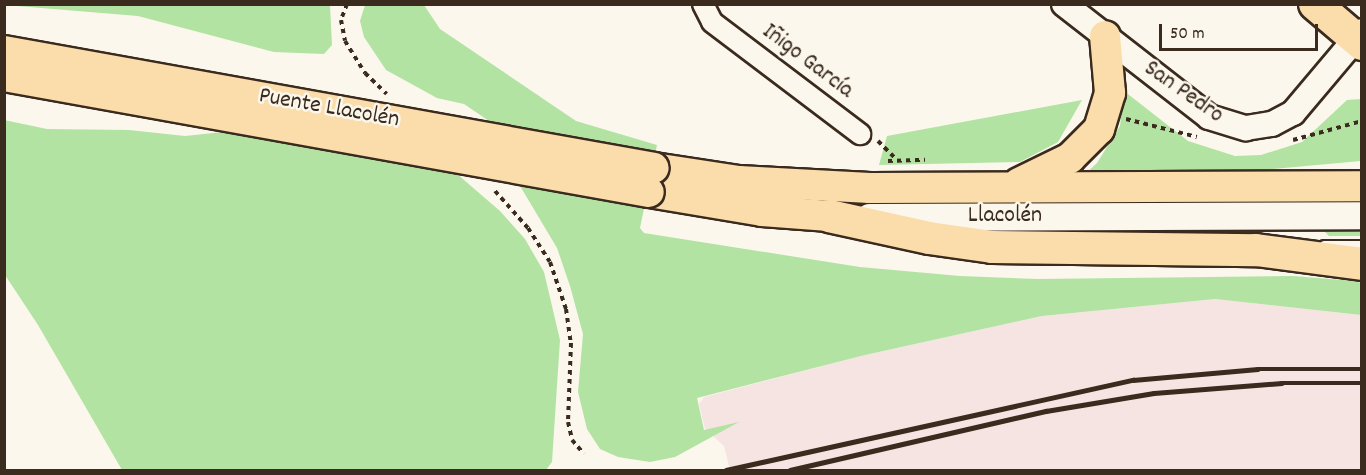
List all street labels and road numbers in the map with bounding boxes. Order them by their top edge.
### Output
street label: Iñigo García [756,18,858,106]
street label: San Pedro [1138,55,1228,131]
street label: Puente Llacolén [257,82,401,136]
street label: Llacolén [968,203,1042,231]

